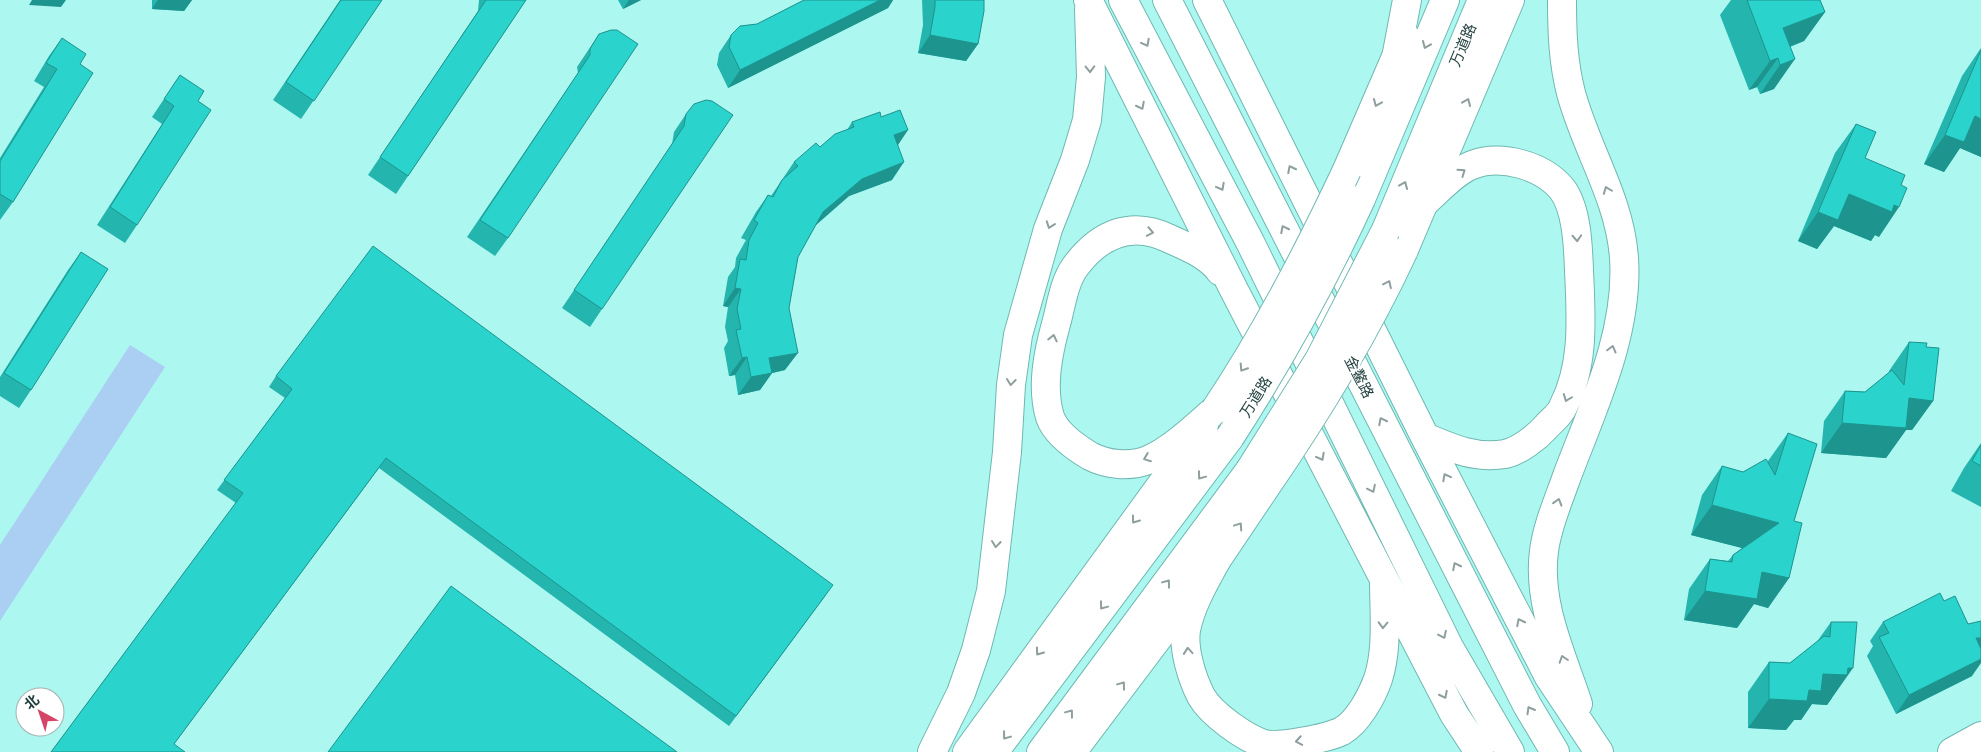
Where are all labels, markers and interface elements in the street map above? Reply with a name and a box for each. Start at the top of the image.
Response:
street label: 万道路 [1446,21,1480,69]
one-way arrow [1140,38,1150,47]
one-way arrow [1421,40,1432,49]
one-way arrow [1085,66,1095,73]
one-way arrow [1373,98,1383,107]
one-way arrow [1461,98,1472,107]
one-way arrow [1135,101,1145,110]
one-way arrow [1287,165,1297,174]
one-way arrow [1456,169,1465,178]
one-way arrow [1398,181,1409,190]
one-way arrow [1215,182,1225,191]
one-way arrow [1603,186,1613,195]
one-way arrow [1046,220,1056,229]
one-way arrow [1145,226,1154,236]
one-way arrow [1280,226,1290,235]
one-way arrow [1572,234,1583,242]
one-way arrow [1382,280,1392,289]
one-way arrow [1047,333,1058,342]
one-way arrow [1606,344,1617,353]
street label: 金鳌路 [1341,353,1377,401]
one-way arrow [1240,362,1249,372]
street label: 万道路 [1236,373,1276,421]
one-way arrow [1006,379,1017,387]
one-way arrow [1563,393,1573,402]
one-way arrow [1378,417,1388,426]
one-way arrow [1315,452,1325,461]
one-way arrow [1144,453,1152,463]
one-way arrow [1198,470,1207,480]
one-way arrow [1442,474,1452,483]
one-way arrow [1366,484,1376,493]
one-way arrow [1552,498,1562,507]
one-way arrow [1132,514,1140,523]
one-way arrow [1233,522,1243,531]
one-way arrow [991,540,1002,548]
one-way arrow [1452,562,1462,571]
one-way arrow [1161,579,1170,589]
one-way arrow [1101,600,1109,609]
one-way arrow [1516,618,1526,627]
one-way arrow [1378,621,1389,629]
one-way arrow [1437,630,1448,639]
one-way arrow [1036,646,1045,656]
one-way arrow [1182,647,1193,655]
one-way arrow [1559,656,1569,664]
one-way arrow [1116,681,1125,691]
north arrow [15,687,65,737]
one-way arrow [1438,689,1448,698]
text: 北 [21,691,42,713]
one-way arrow [1527,706,1537,715]
one-way arrow [1064,709,1073,719]
one-way arrow [1003,730,1012,740]
one-way arrow [1294,736,1303,746]

